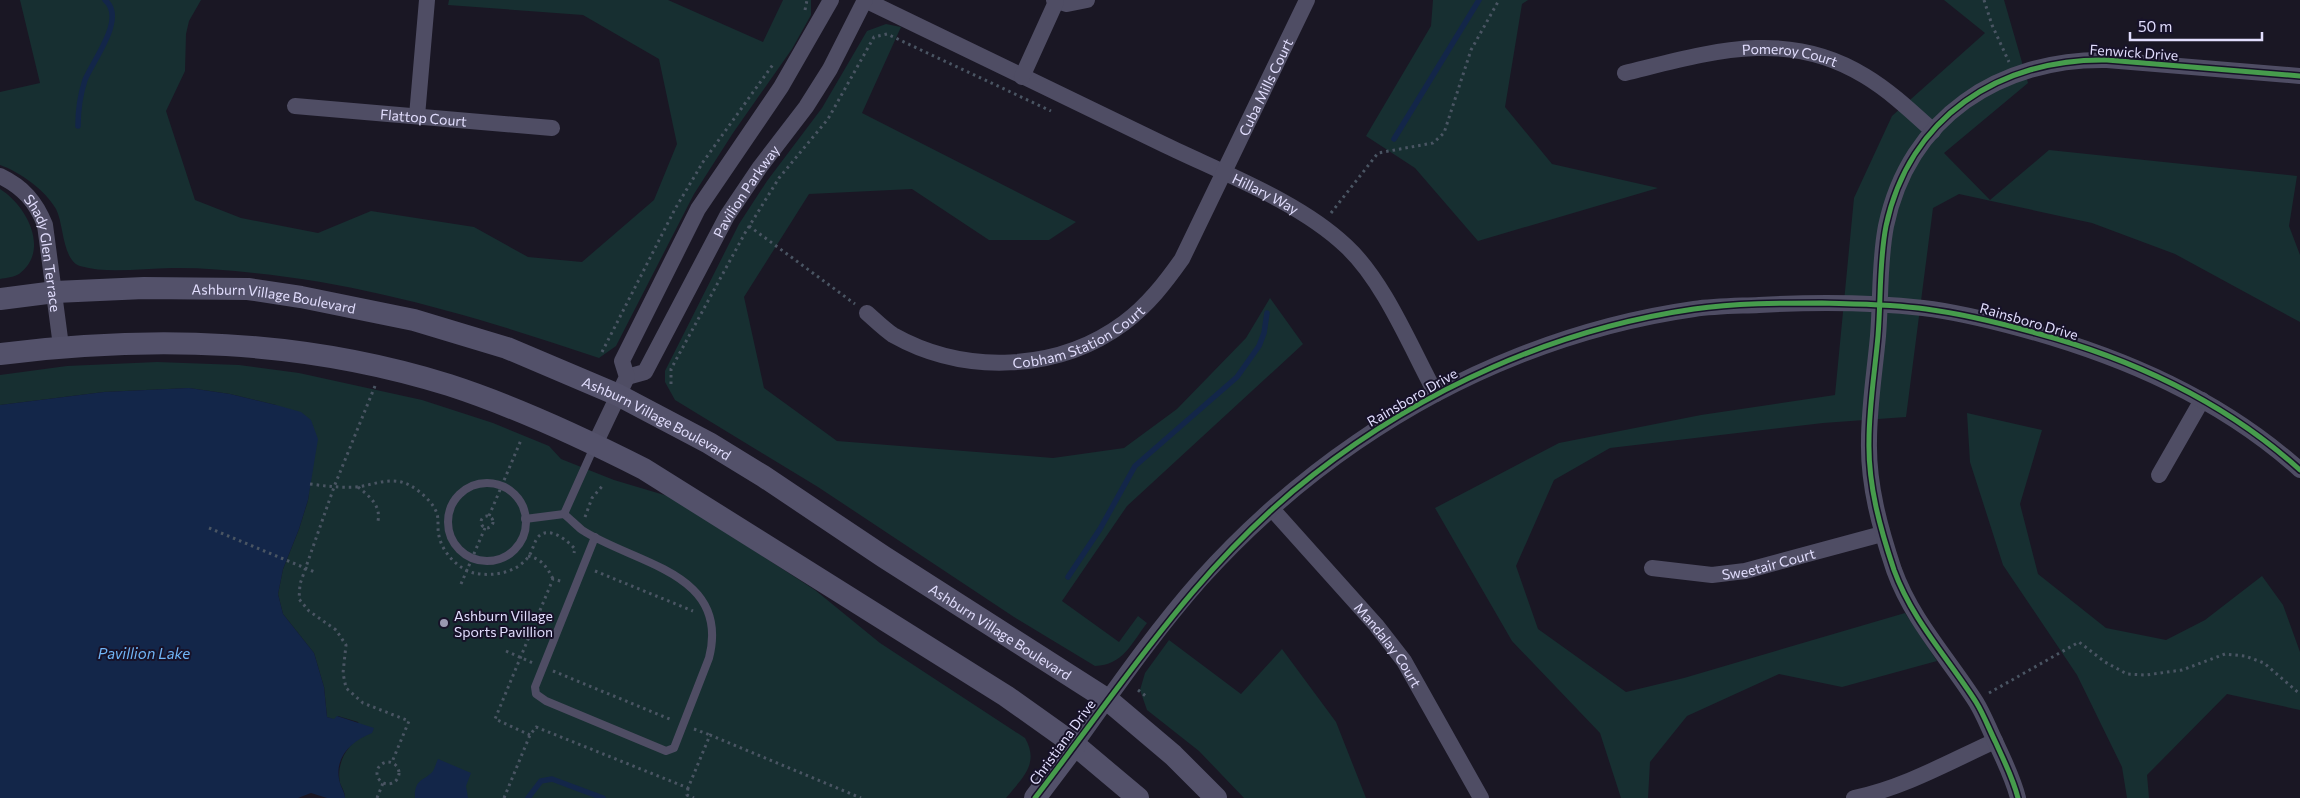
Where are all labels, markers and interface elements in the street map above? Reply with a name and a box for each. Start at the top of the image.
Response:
scale bar [2130,10,2262,42]
text: 50 m [2138,17,2172,35]
street label: Cuba Mills Court [1234,35,1296,138]
street label: Pomeroy Court [1741,39,1841,70]
street label: Fenwick Drive [2089,40,2179,64]
street label: Flattop Court [380,105,468,129]
street label: Pavilion Parkway [709,141,783,240]
street label: Hillary Way [1230,169,1302,217]
street label: Shady Glen Terrace [21,190,65,313]
street label: Ashburn Village Boulevard [192,280,357,316]
street label: Rainsboro Drive [1978,299,2080,343]
street label: Cobham Station Court [1012,301,1148,371]
street label: Rainsboro Drive [1364,364,1460,430]
street label: Ashburn Village Boulevard [580,372,735,463]
street label: Sweetair Court [1721,544,1817,582]
street label: Ashburn Village Boulevard [926,580,1075,683]
street label: Mandalay Court [1351,599,1426,690]
place label: Ashburn Village Sports Pavillion [454,607,553,640]
marker: Ashburn Village Sports Pavillion [438,617,450,629]
water label: Pavillion Lake [98,644,190,662]
street label: Christiana Drive [1025,696,1099,788]

